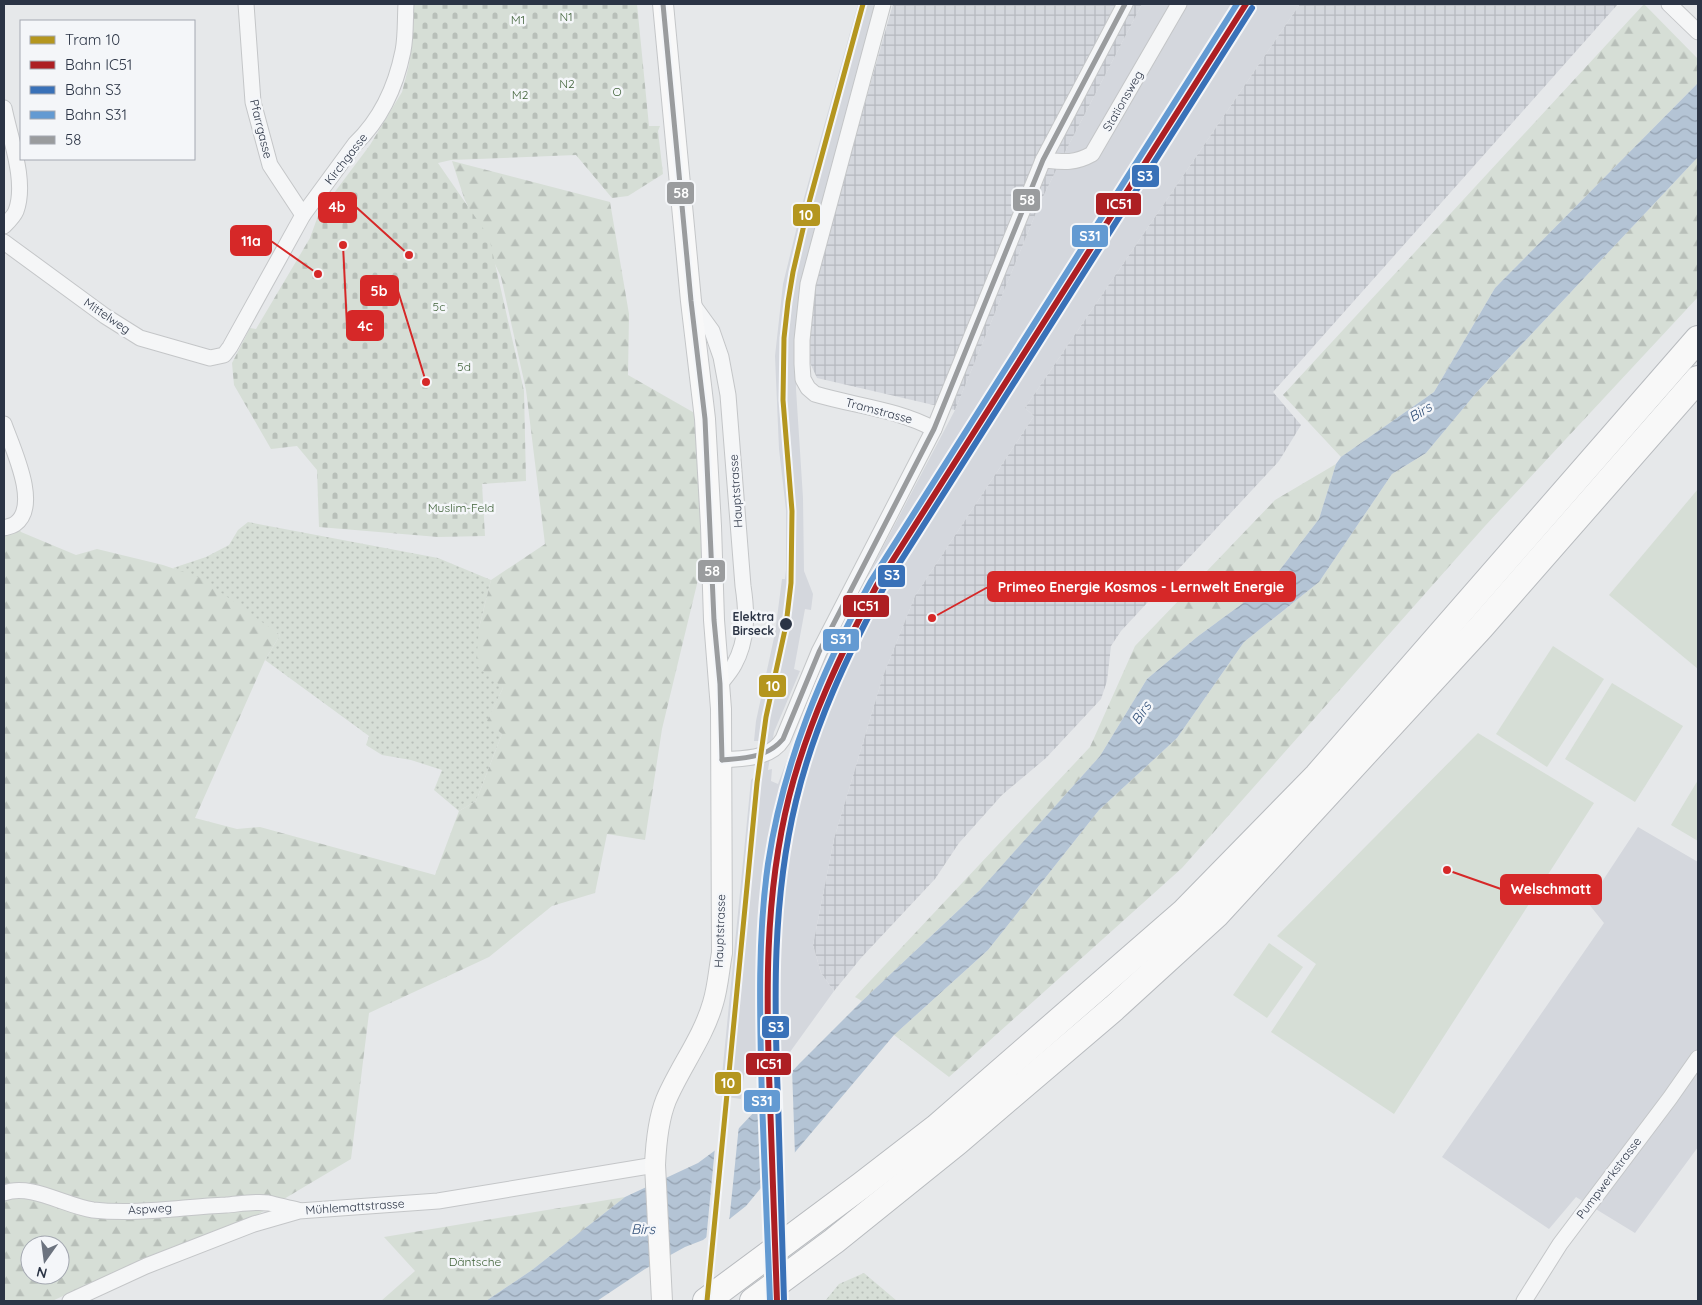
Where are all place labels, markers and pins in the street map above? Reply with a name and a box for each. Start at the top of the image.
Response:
callout: 4b [319,193,356,222]
callout: 11a [231,226,271,255]
callout: 5b [361,276,398,305]
callout: 4c [347,311,383,340]
callout: Primeo Energie Kosmos - Lernwelt Energie [988,572,1295,601]
place label: Elektra Birseck [732,609,774,638]
marker: Elektra Birseck [778,616,794,632]
callout: Welschmatt [1501,875,1601,904]

